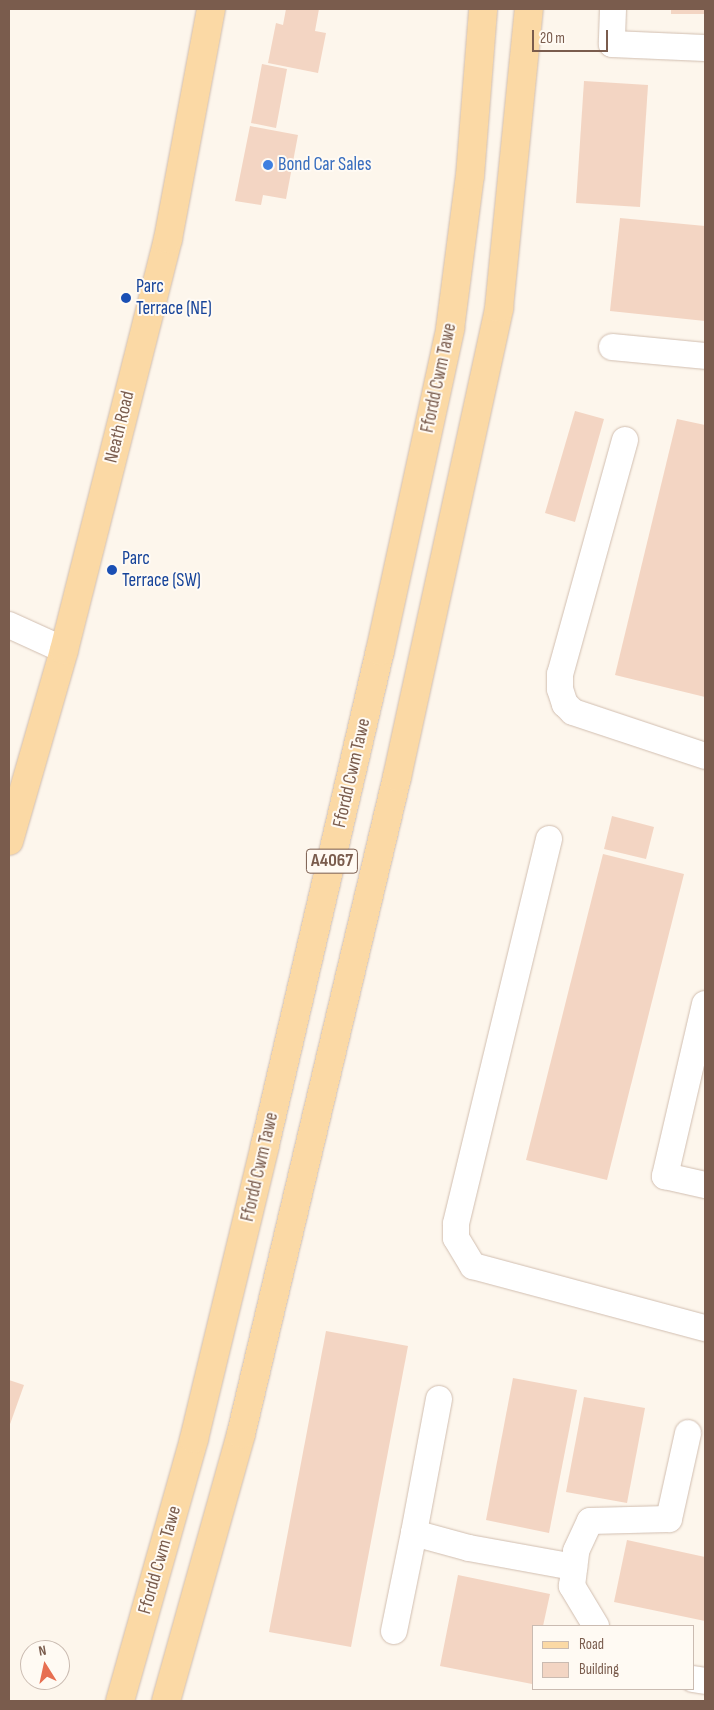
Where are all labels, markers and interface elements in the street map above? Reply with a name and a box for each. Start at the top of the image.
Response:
scale bar [534,20,610,52]
text: 20 m [540,29,565,48]
place label: Bond Car Sales [278,154,372,176]
marker: Bond Car Sales [262,159,274,171]
place label: Parc Terrace (NE) [136,276,212,320]
marker: Parc Terrace (NE) [120,292,132,304]
street label: Ffordd Cwm Tawe [416,321,462,435]
street label: Neath Road [100,389,140,465]
place label: Parc Terrace (SW) [122,548,201,592]
marker: Parc Terrace (SW) [106,564,118,576]
street label: Ffordd Cwm Tawe [328,716,376,830]
road number: A4067 [306,846,358,876]
street label: Ffordd Cwm Tawe [236,1110,284,1224]
street label: Ffordd Cwm Tawe [134,1503,186,1617]
legend [532,1625,694,1690]
text: Road [579,1635,604,1654]
north arrow [20,1640,70,1690]
text: N [37,1642,48,1660]
text: Building [579,1660,619,1679]

